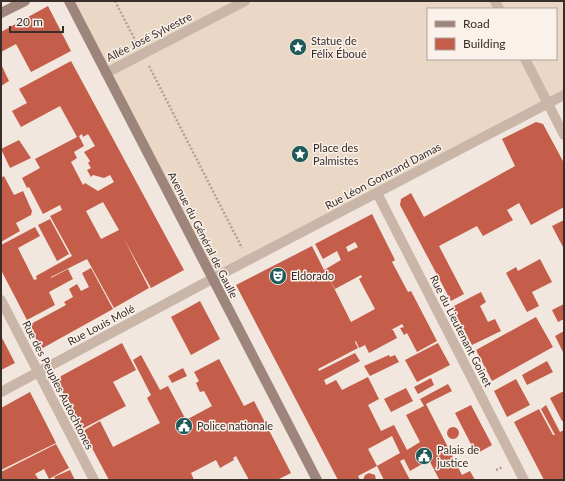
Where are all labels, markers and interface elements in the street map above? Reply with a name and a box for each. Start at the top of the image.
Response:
scale bar [10,8,63,34]
legend [427,8,557,60]
street label: Allée José Sylvestre [104,9,194,64]
text: 20 m [16,14,43,29]
text: Road [463,16,490,31]
place label: Statue de Félix Éboué [311,34,367,60]
text: Building [463,36,506,51]
place icon: Statue de Félix Éboué [288,37,308,57]
street label: Rue Léon Gontrand Damas [323,139,443,212]
place label: Place des Palmistes [313,141,359,167]
place icon: Place des Palmistes [290,144,310,164]
street label: Avenue du Général de Gaulle [166,169,241,300]
theatre icon: Eldorado [268,266,288,286]
place label: Eldorado [291,269,334,282]
street label: Rue du Lieutenant Goinet [428,273,495,389]
street label: Rue Louis Molé [65,301,137,348]
street label: Rue des Peuples Autochtones [20,318,97,452]
public building icon: Police nationale [174,416,194,436]
place label: Police nationale [197,419,273,432]
place label: Palais de justice [436,443,479,469]
public building icon: Palais de justice [414,446,434,466]

